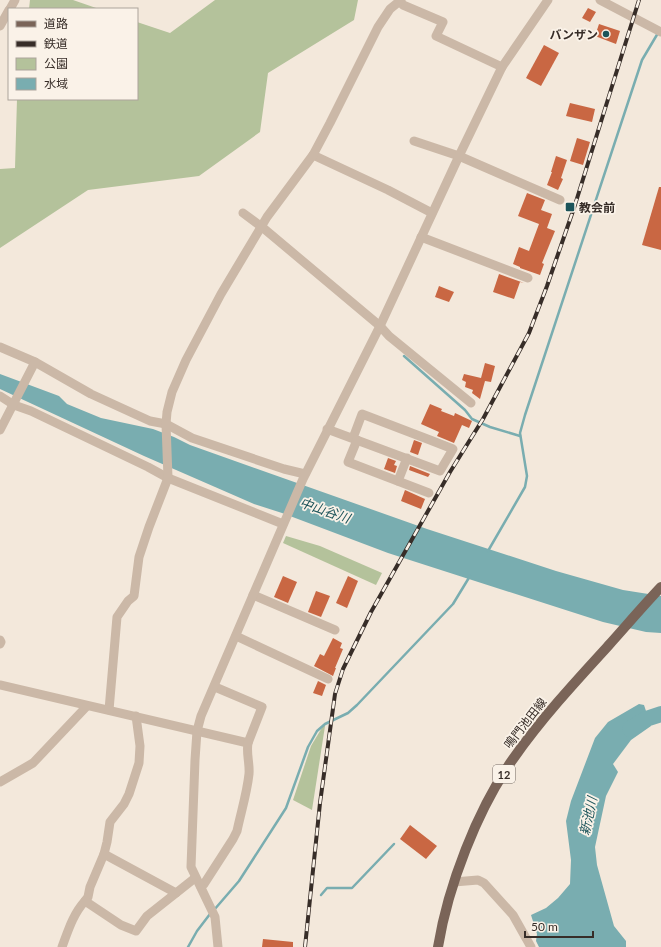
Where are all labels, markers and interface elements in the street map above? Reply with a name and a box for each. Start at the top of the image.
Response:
legend [8,8,138,100]
text: 道路 [44,16,68,31]
place label: バンザン [549,27,598,42]
marker: バンザン [601,29,611,39]
text: 鉄道 [44,36,68,51]
text: 公園 [44,56,68,71]
text: 水域 [44,76,68,91]
place label: 教会前 [579,200,615,215]
marker: 教会前 [564,201,576,213]
water label: 中山谷川 [298,494,354,527]
street label: 鳴門池田線 [501,695,549,751]
road number: 12 [493,765,515,783]
water label: 新池川 [576,793,600,837]
scale bar [525,913,593,939]
text: 50 m [531,919,558,934]

